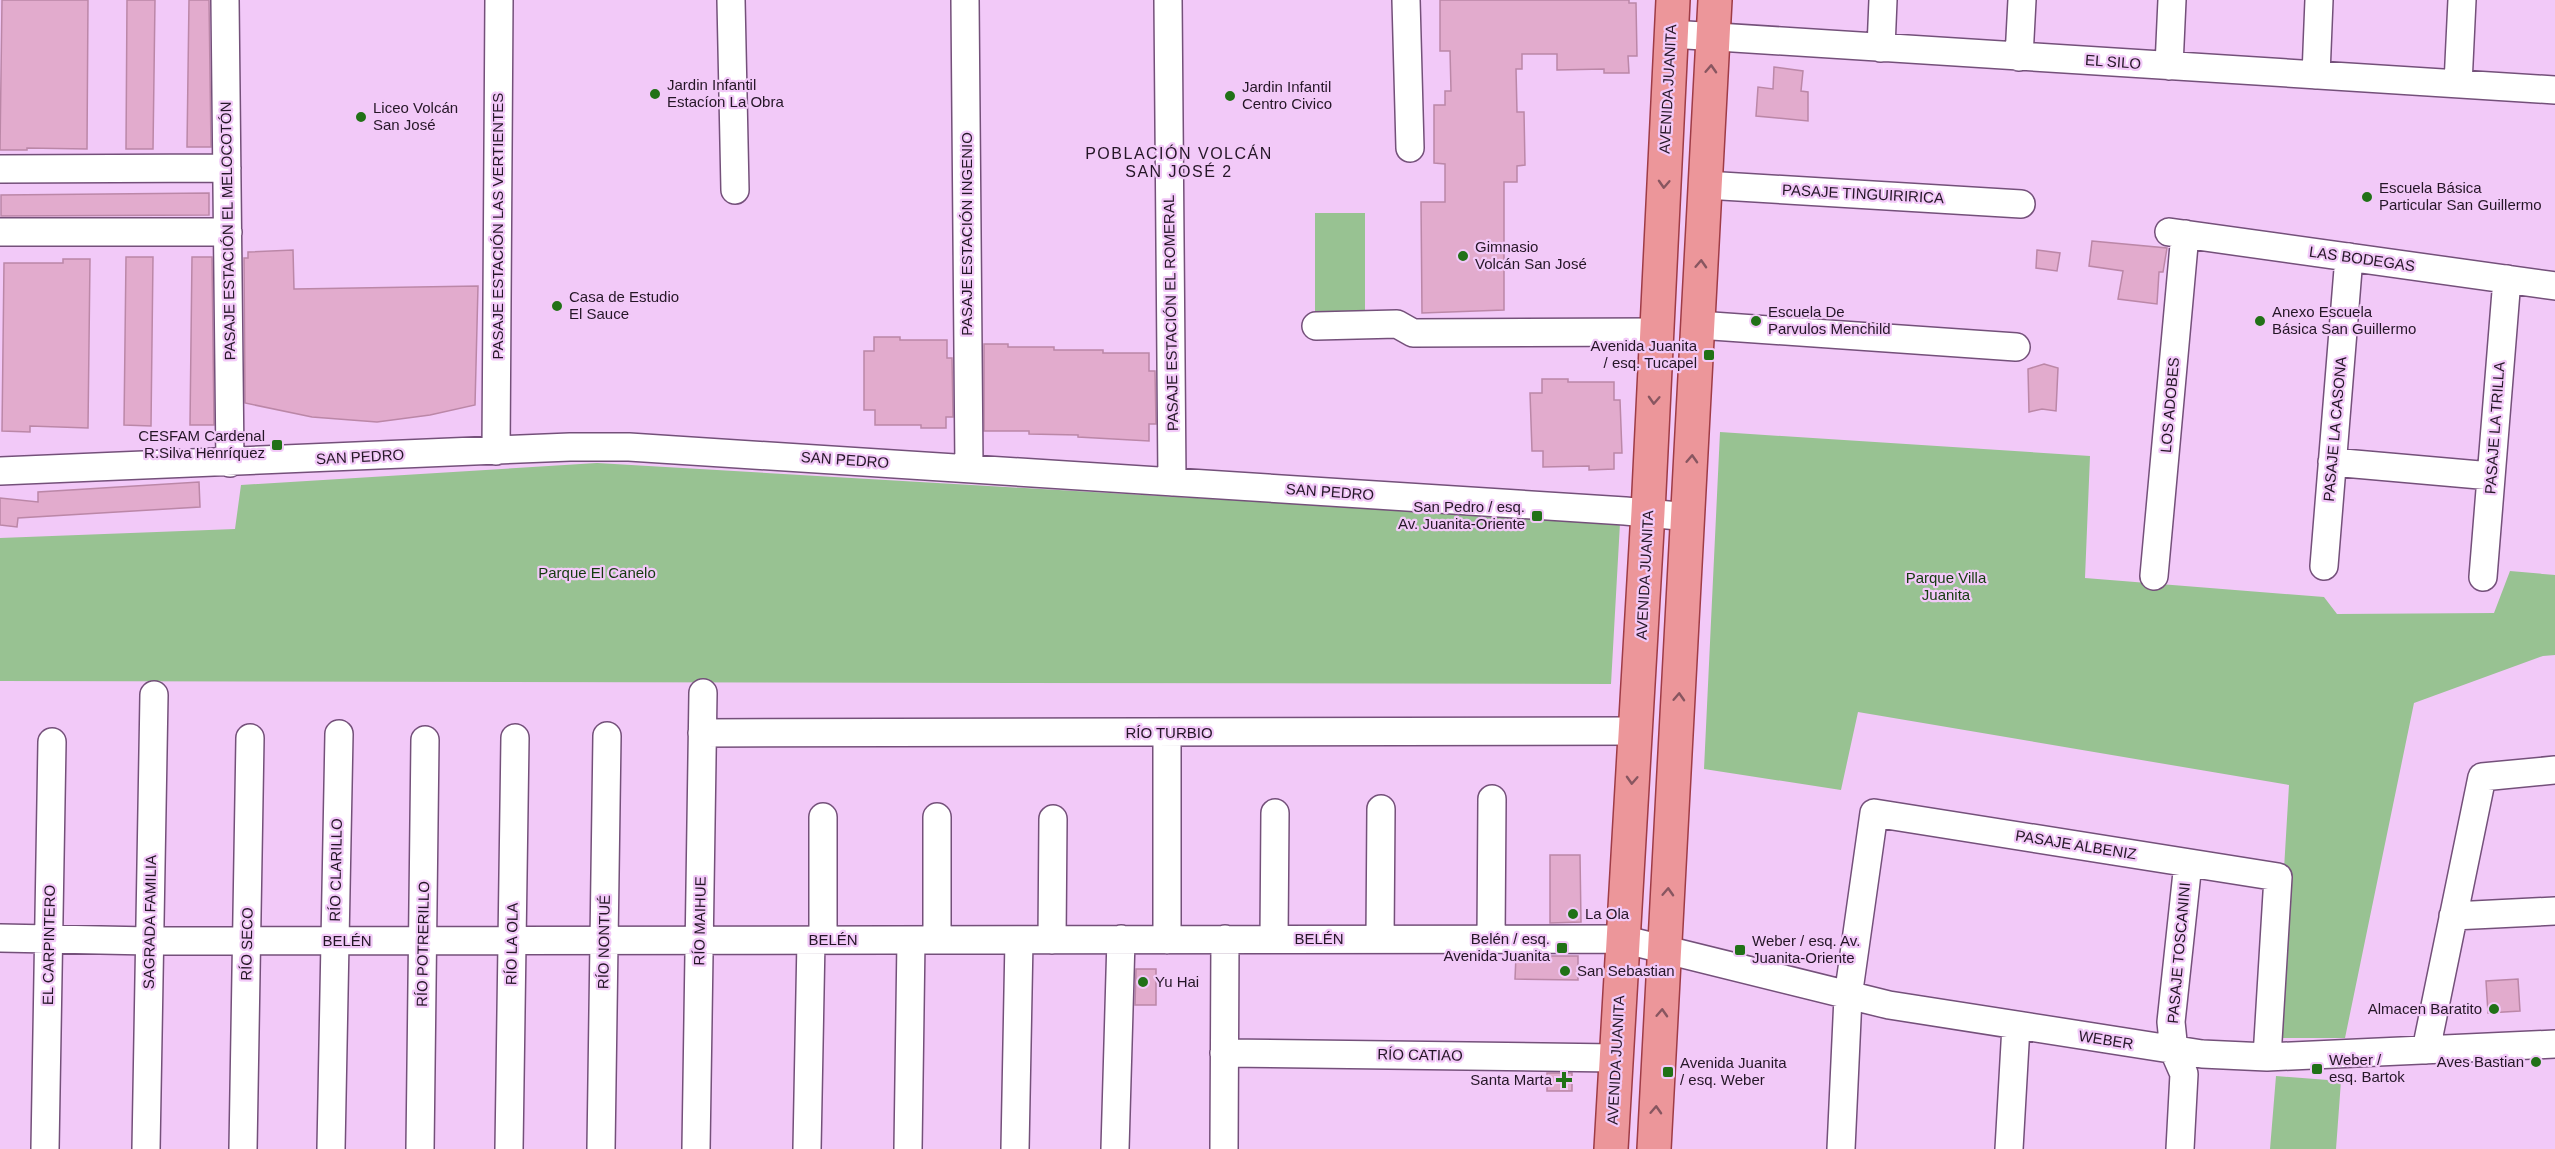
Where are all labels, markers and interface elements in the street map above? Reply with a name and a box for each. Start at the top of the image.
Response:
street label: AVENIDA JUANITA [1656,24,1679,154]
street label: EL SILO [2084,51,2142,72]
one-way arrow [1705,65,1718,74]
place label: Jardin Infantil Estacíon La Obra [667,76,784,110]
place label: Jardin Infantil Centro Civico [1242,78,1332,112]
marker: Jardin Infantil Estacíon La Obra [648,87,662,101]
marker: Jardin Infantil Centro Civico [1223,89,1237,103]
street label: PASAJE ESTACIÓN LAS VERTIENTES [489,93,506,359]
place label: Liceo Volcán San José [373,99,458,133]
street label: PASAJE ESTACIÓN EL MELOCOTÓN [217,101,238,361]
marker: Liceo Volcán San José [354,110,368,124]
street label: PASAJE ESTACIÓN INGENIO [958,132,975,336]
district label: POBLACIÓN VOLCÁN SAN JOSÉ 2 [1085,144,1273,180]
place label: Escuela Básica Particular San Guillermo [2379,179,2542,213]
one-way arrow [1657,180,1670,189]
street label: PASAJE TINGUIRIRICA [1782,181,1944,206]
marker: Escuela Básica Particular San Guillermo [2360,190,2374,204]
street label: PASAJE ESTACIÓN EL ROMERAL [1160,195,1181,431]
place label: Gimnasio Volcán San José [1475,238,1587,272]
street label: LAS BODEGAS [2308,243,2416,274]
marker: Gimnasio Volcán San José [1456,249,1470,263]
one-way arrow [1695,259,1708,268]
place label: Casa de Estudio El Sauce [569,288,679,322]
marker: Casa de Estudio El Sauce [550,299,564,313]
place label: Escuela De Parvulos Menchild [1768,303,1891,337]
place label: Anexo Escuela Básica San Guillermo [2272,303,2416,337]
marker: Escuela De Parvulos Menchild [1749,314,1763,328]
marker: Anexo Escuela Básica San Guillermo [2253,314,2267,328]
place label: Avenida Juanita / esq. Tucapel [1591,337,1698,371]
marker: Avenida Juanita / esq. Tucapel [1702,348,1716,362]
street label: LOS ADOBES [2157,356,2182,453]
street label: PASAJE LA CASONA [2320,356,2349,502]
street label: PASAJE LA TRILLA [2481,361,2508,495]
one-way arrow [1647,396,1660,405]
place label: CESFAM Cardenal R.Silva Henríquez [138,427,265,461]
marker: CESFAM Cardenal R.Silva Henríquez [270,438,284,452]
street label: SAN PEDRO [315,446,405,467]
street label: SAN PEDRO [800,448,890,471]
one-way arrow [1685,454,1698,463]
street label: SAN PEDRO [1285,480,1375,503]
place label: San Pedro / esq. Av. Juanita-Oriente [1398,498,1525,532]
marker: San Pedro / esq. Av. Juanita-Oriente [1530,509,1544,523]
street label: AVENIDA JUANITA [1633,510,1656,640]
park label: Parque El Canelo [538,564,656,581]
park label: Parque Villa Juanita [1906,569,1987,603]
one-way arrow [1672,693,1685,702]
street label: RÍO TURBIO [1125,724,1213,741]
one-way arrow [1626,776,1639,785]
street label: RÍO CLARILLO [326,818,345,922]
street label: PASAJE ALBENIZ [2014,827,2138,862]
street label: SAGRADA FAMILIA [140,855,159,989]
street label: RÍO MAIHUE [690,876,709,966]
street label: RÍO POTRERILLO [413,881,432,1007]
street label: PASAJE TOSCANINI [2164,882,2193,1024]
street label: EL CARPINTERO [39,885,58,1005]
one-way arrow [1662,887,1675,896]
street label: RÍO NONTUÉ [594,895,613,989]
street label: RÍO LA OLA [502,903,521,985]
place label: La Ola [1585,905,1630,922]
street label: RÍO SECO [237,907,256,981]
marker: La Ola [1566,907,1580,921]
street label: BELÉN [1294,930,1344,947]
place label: Belén / esq. Avenida Juanita [1444,930,1551,964]
street label: BELÉN [808,931,858,948]
street label: BELÉN [322,932,372,949]
place label: Weber / esq. Av. Juanita-Oriente [1752,932,1860,966]
marker: Belén / esq. Avenida Juanita [1555,941,1569,955]
marker: Weber / esq. Av. Juanita-Oriente [1733,943,1747,957]
place label: San Sebastian [1577,962,1675,979]
marker: San Sebastian [1558,964,1572,978]
place label: Yu Hai [1155,973,1199,990]
marker: Yu Hai [1136,975,1150,989]
street label: AVENIDA JUANITA [1604,995,1627,1125]
place label: Almacen Baratito [2368,1000,2482,1017]
marker: Almacen Baratito [2487,1002,2501,1016]
one-way arrow [1655,1008,1668,1017]
street label: WEBER [2078,1027,2135,1052]
street label: RÍO CATIAO [1377,1045,1463,1064]
place label: Weber / esq. Bartok [2329,1051,2405,1085]
place label: Aves Bastian [2437,1053,2524,1070]
place label: Avenida Juanita / esq. Weber [1680,1054,1787,1088]
marker: Aves Bastian [2529,1055,2543,1069]
marker: Weber / esq. Bartok [2310,1062,2324,1076]
marker: Avenida Juanita / esq. Weber [1661,1065,1675,1079]
place label: Santa Marta [1470,1071,1553,1088]
marker: Santa Marta [1557,1073,1571,1087]
one-way arrow [1650,1105,1663,1114]

